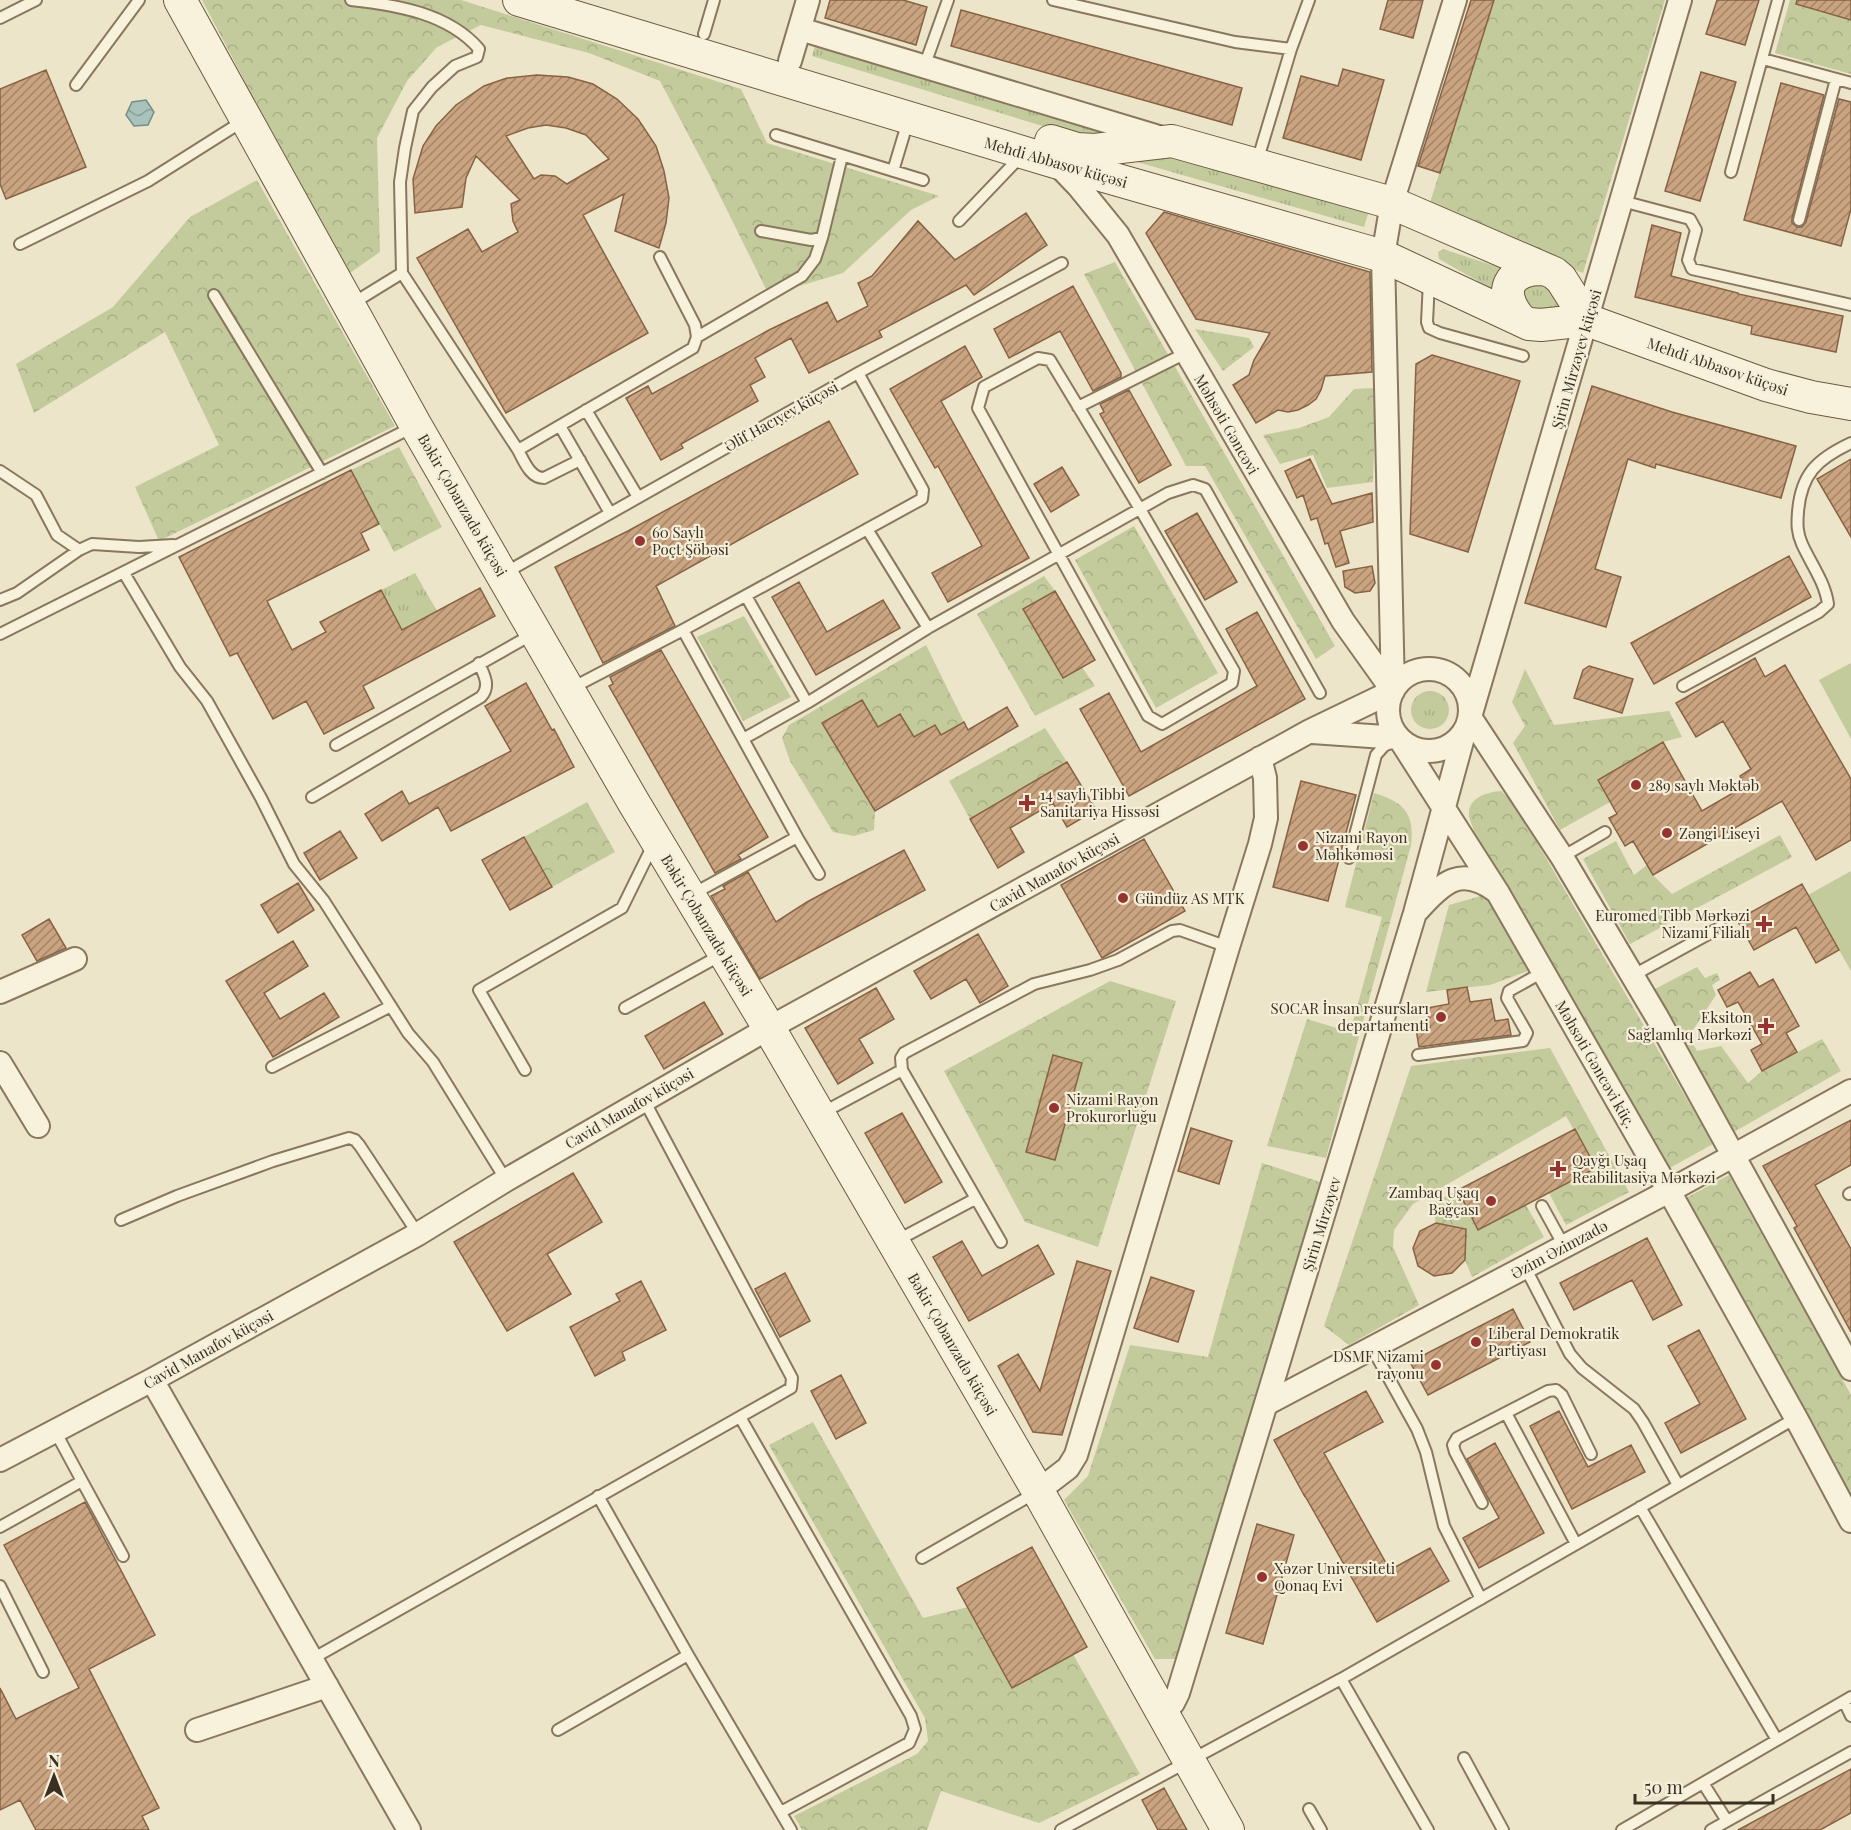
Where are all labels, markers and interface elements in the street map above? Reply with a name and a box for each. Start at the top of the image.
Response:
street label: Mehdi Abbasov küçəsi [982,132,1130,192]
street label: Şirin Mirzəyev küçəsi [1546,286,1606,431]
street label: Mehdi Abbasov küçəsi [1645,332,1792,400]
street label: Məhsəti Gəncəvi [1190,370,1264,478]
street label: Əlif Hacıyev küçəsi [720,376,842,456]
street label: Bəkir Çobanzadə küçəsi [414,430,512,581]
place label: 60 Saylı Poçt Şöbəsi [652,522,730,559]
marker: 60 Saylı Poçt Şöbəsi [633,534,647,548]
place label: 289 saylı Məktəb [1648,775,1759,795]
marker: 289 saylı Məktəb [1629,778,1643,792]
place label: 14 saylı Tibbi Sanitariya Hissəsi [1040,784,1160,821]
marker: 14 saylı Tibbi Sanitariya Hissəsi [1018,794,1036,812]
place label: Zəngi Liseyi [1679,823,1761,843]
marker: Zəngi Liseyi [1660,826,1674,840]
place label: Nizami Rayon Məhkəməsi [1315,827,1408,864]
street label: Cavid Manafov küçəsi [986,828,1123,916]
marker: Nizami Rayon Məhkəməsi [1296,839,1310,853]
street label: Bəkir Çobanzadə küçəsi [657,850,758,1000]
place label: Gündüz AS MTK [1135,888,1245,908]
marker: Gündüz AS MTK [1116,891,1130,905]
place label: Euromed Tibb Mərkəzi Nizami Filialı [1595,905,1751,942]
marker: Euromed Tibb Mərkəzi Nizami Filialı [1755,915,1773,933]
street label: Məhsəti Gəncəvi küç. [1551,997,1641,1131]
place label: SOCAR İnsan resursları departamenti [1271,998,1430,1035]
place label: Eksiton Sağlamlıq Mərkəzi [1628,1007,1753,1044]
marker: SOCAR İnsan resursları departamenti [1434,1010,1448,1024]
marker: Eksiton Sağlamlıq Mərkəzi [1757,1017,1775,1035]
street label: Cavid Manafov küçəsi [561,1063,697,1153]
place label: Nizami Rayon Prokurorluğu [1066,1089,1159,1126]
marker: Nizami Rayon Prokurorluğu [1047,1101,1061,1115]
place label: Qayğı Uşaq Reabilitasiya Mərkəzi [1572,1150,1716,1187]
marker: Qayğı Uşaq Reabilitasiya Mərkəzi [1549,1160,1567,1178]
street label: Şirin Mirzəyev [1297,1174,1345,1274]
place label: Zambaq Uşaq Bağçası [1389,1182,1480,1219]
marker: Zambaq Uşaq Bağçası [1484,1194,1498,1208]
street label: Əzim Əzimzadə [1507,1215,1611,1283]
street label: Bəkir Çobanzadə küçəsi [904,1269,1002,1420]
street label: Cavid Manafov küçəsi [140,1305,277,1393]
place label: Liberal Demokratik Partiyası [1488,1323,1620,1360]
marker: Liberal Demokratik Partiyası [1469,1335,1483,1349]
place label: DSMF Nizami rayonu [1333,1346,1425,1383]
marker: DSMF Nizami rayonu [1429,1358,1443,1372]
place label: Xəzər Universiteti Qonaq Evi [1274,1558,1396,1595]
marker: Xəzər Universiteti Qonaq Evi [1255,1570,1269,1584]
north arrow [24,1746,84,1806]
text: N [48,1750,60,1771]
scale bar [1635,1767,1773,1805]
text: 50 m [1644,1775,1683,1799]

